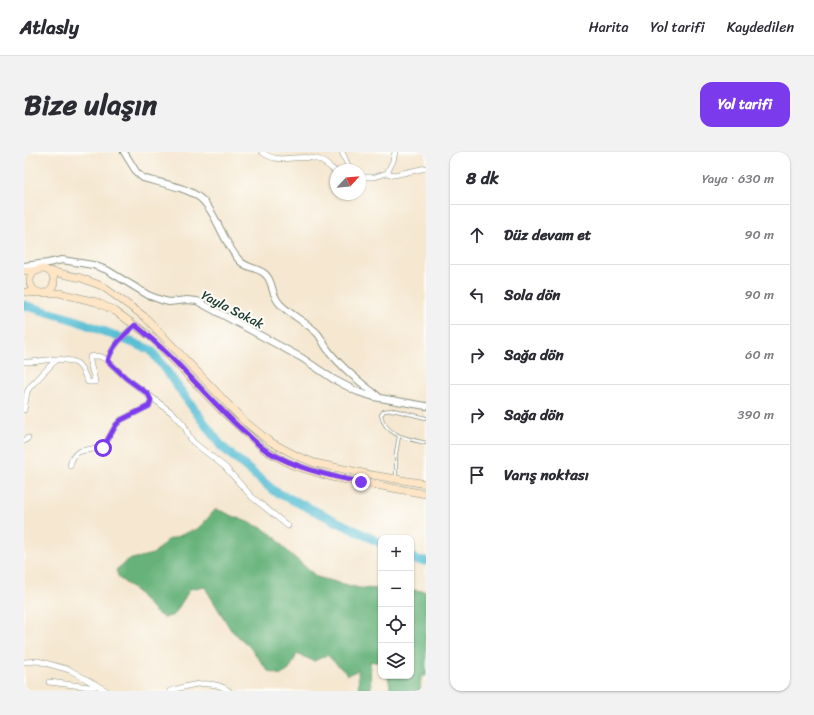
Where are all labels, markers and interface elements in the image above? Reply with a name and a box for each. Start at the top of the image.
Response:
text: Atlasly [20,11,79,44]
text: Harita [589,15,629,40]
text: Yol tarifi [651,15,705,40]
text: Kaydedilen [727,15,794,40]
text: Bize ulaşın [24,80,157,129]
button: Yol tarifi [700,82,790,127]
text: 8 dk [466,163,499,193]
north arrow [330,164,366,200]
text: Yaya · 630 m [702,167,774,190]
text: Düz devam et [504,222,591,248]
text: 90 m [744,223,774,246]
icon: ahead [466,224,488,246]
text: Sola dön [504,282,560,308]
text: 90 m [744,283,774,306]
street label: Yayla Sokak [197,284,268,335]
icon: left [466,284,488,306]
text: Sağa dön [504,342,564,368]
text: 60 m [745,343,774,366]
icon: right [466,344,488,366]
text: Sağa dön [504,402,564,428]
text: 390 m [737,403,774,426]
icon: right [466,404,488,426]
route start [94,439,112,457]
text: Varış noktası [504,462,589,488]
icon: arrive [466,464,488,486]
route end [352,473,370,491]
map controls [378,535,414,679]
button: + [378,535,414,571]
button: − [378,571,414,607]
button: locate [378,607,414,643]
button: layers [378,643,414,679]

